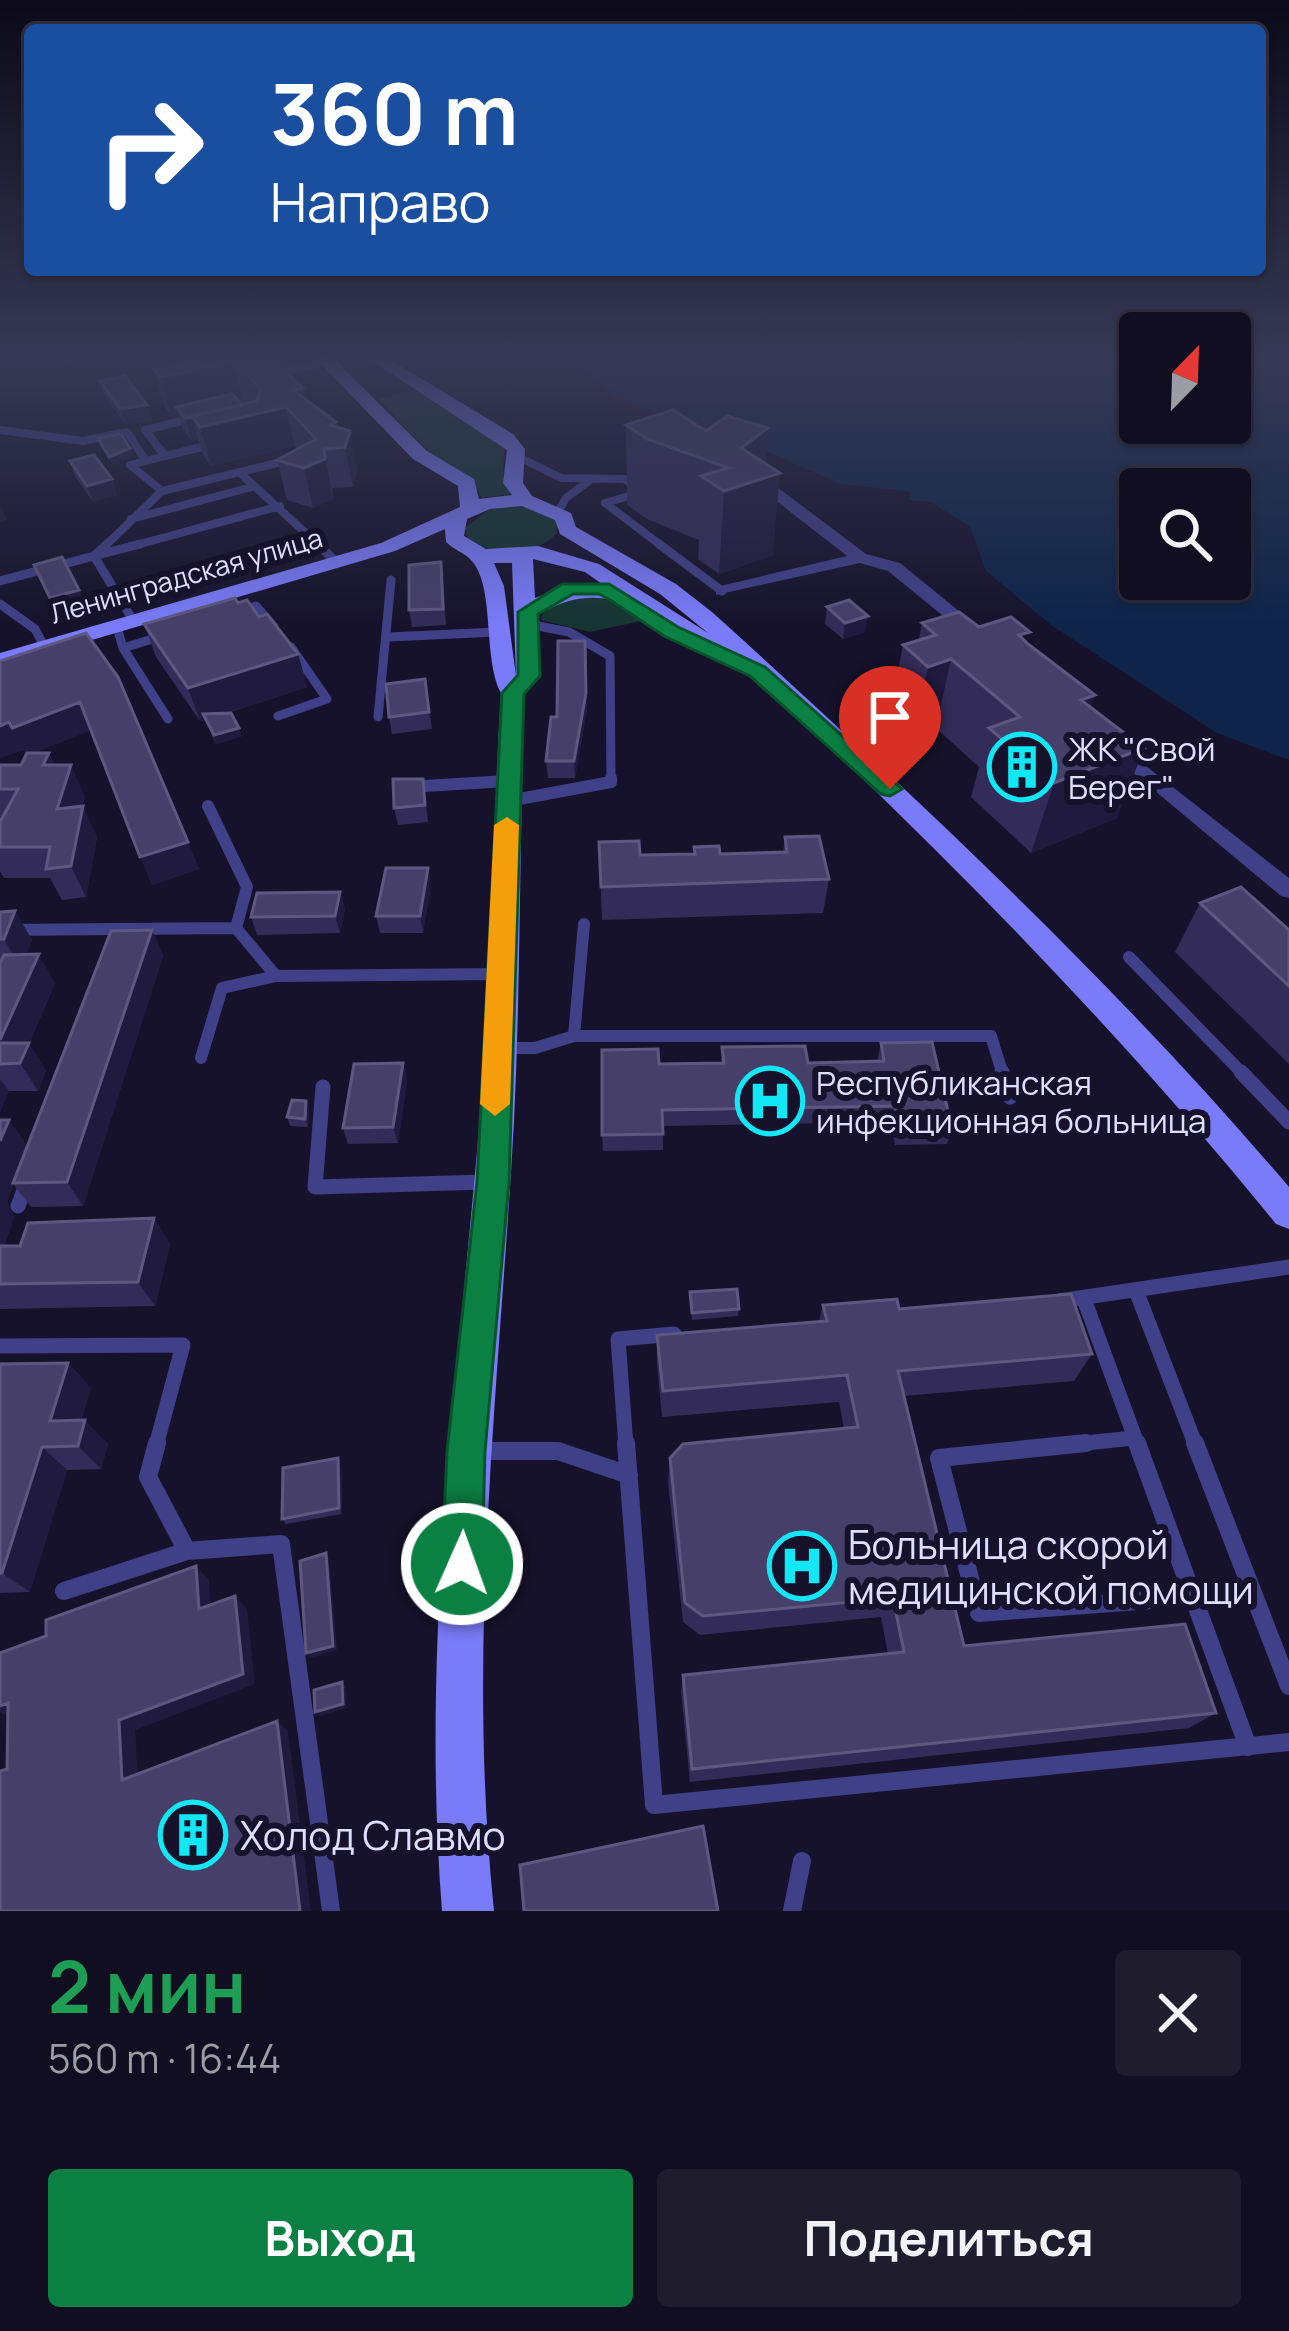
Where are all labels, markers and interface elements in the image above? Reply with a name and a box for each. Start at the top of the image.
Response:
text: 360 m [270,55,519,170]
icon: right [72,72,228,228]
text: Направо [270,164,491,238]
north arrow [1119,312,1251,444]
map controls [1119,312,1251,600]
button: search [1119,468,1251,600]
street label: Ленинградская улица [46,518,326,632]
pin [839,666,941,789]
icon: arrive [857,684,923,750]
place label: ЖК "Свой Берег" [1068,726,1215,809]
building icon: ЖК "Свой Берег" [987,732,1057,802]
place label: Республиканская инфекционная больница [816,1060,1206,1143]
hospital icon: Республиканская инфекционная больница [735,1066,805,1136]
position arrow [399,1501,525,1627]
place label: Больница скорой медицинской помощи [848,1517,1254,1616]
hospital icon: Больница скорой медицинской помощи [767,1531,837,1601]
building icon: Холод Славмо [158,1800,228,1870]
place label: Холод Славмо [240,1808,506,1862]
text: 2 мин [48,1936,246,2035]
button: close [1115,1950,1241,2076]
text: 560 m · 16:44 [48,2031,281,2085]
button: Выход [48,2169,633,2307]
button: Поделиться [657,2169,1241,2307]

